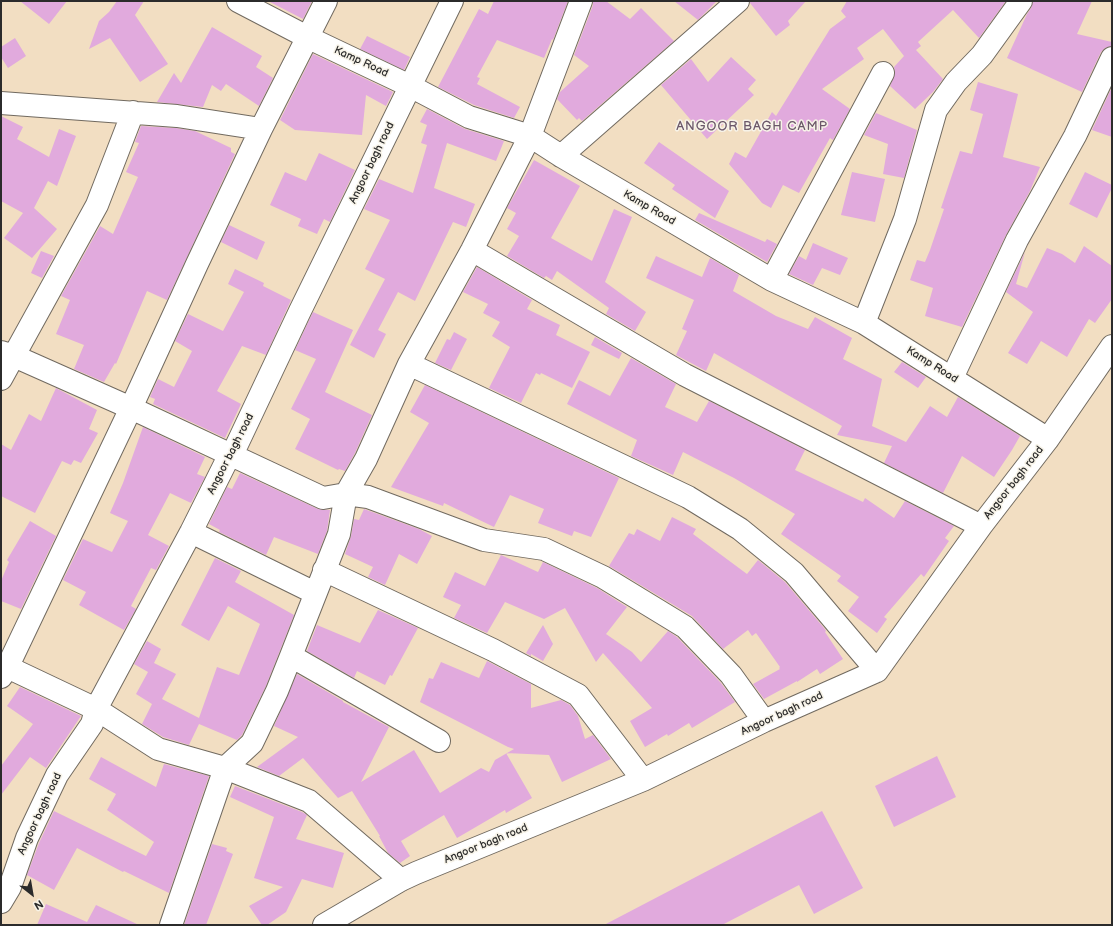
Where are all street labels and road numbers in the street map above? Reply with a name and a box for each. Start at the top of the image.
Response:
street label: Kamp Road [332,44,390,80]
street label: Angoor bagh road [347,120,397,206]
street label: Kamp Road [620,188,678,228]
street label: Kamp Road [904,344,960,386]
street label: Angoor bagh road [205,411,257,497]
street label: Angoor bagh road [981,444,1047,522]
street label: Angoor bagh road [739,689,825,739]
street label: Angoor bagh road [15,771,65,857]
street label: Angoor bagh road [442,821,530,867]

